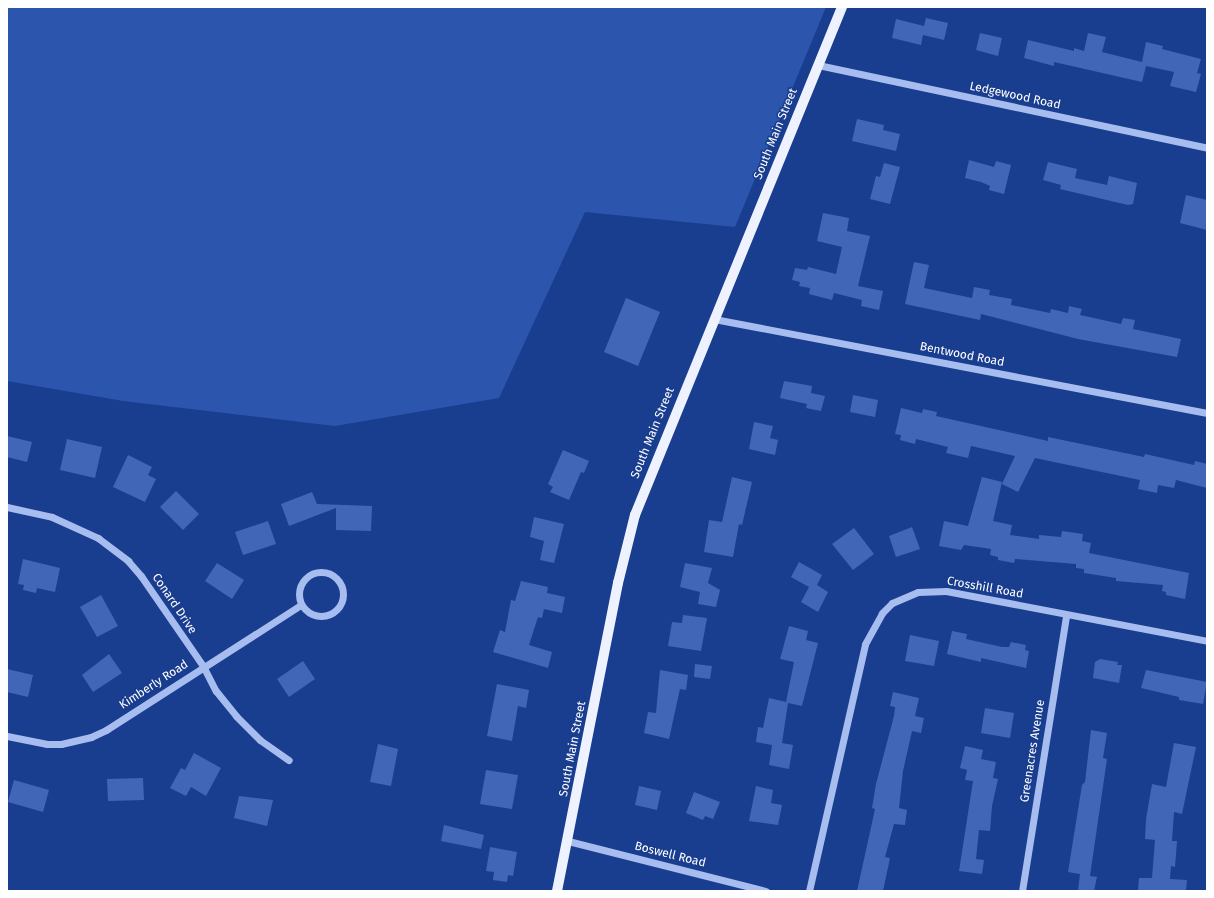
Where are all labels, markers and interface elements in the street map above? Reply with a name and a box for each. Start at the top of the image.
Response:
street label: Ledgewood Road [968,79,1062,113]
street label: South Main Street [751,86,801,182]
street label: Bentwood Road [918,340,1006,370]
street label: South Main Street [628,385,678,481]
street label: Conard Drive [149,571,199,637]
street label: Crosshill Road [946,574,1024,602]
street label: Kimberly Road [117,657,191,713]
street label: Greenacres Avenue [1018,699,1048,803]
street label: South Main Street [557,700,589,798]
street label: Boswell Road [633,839,707,871]

